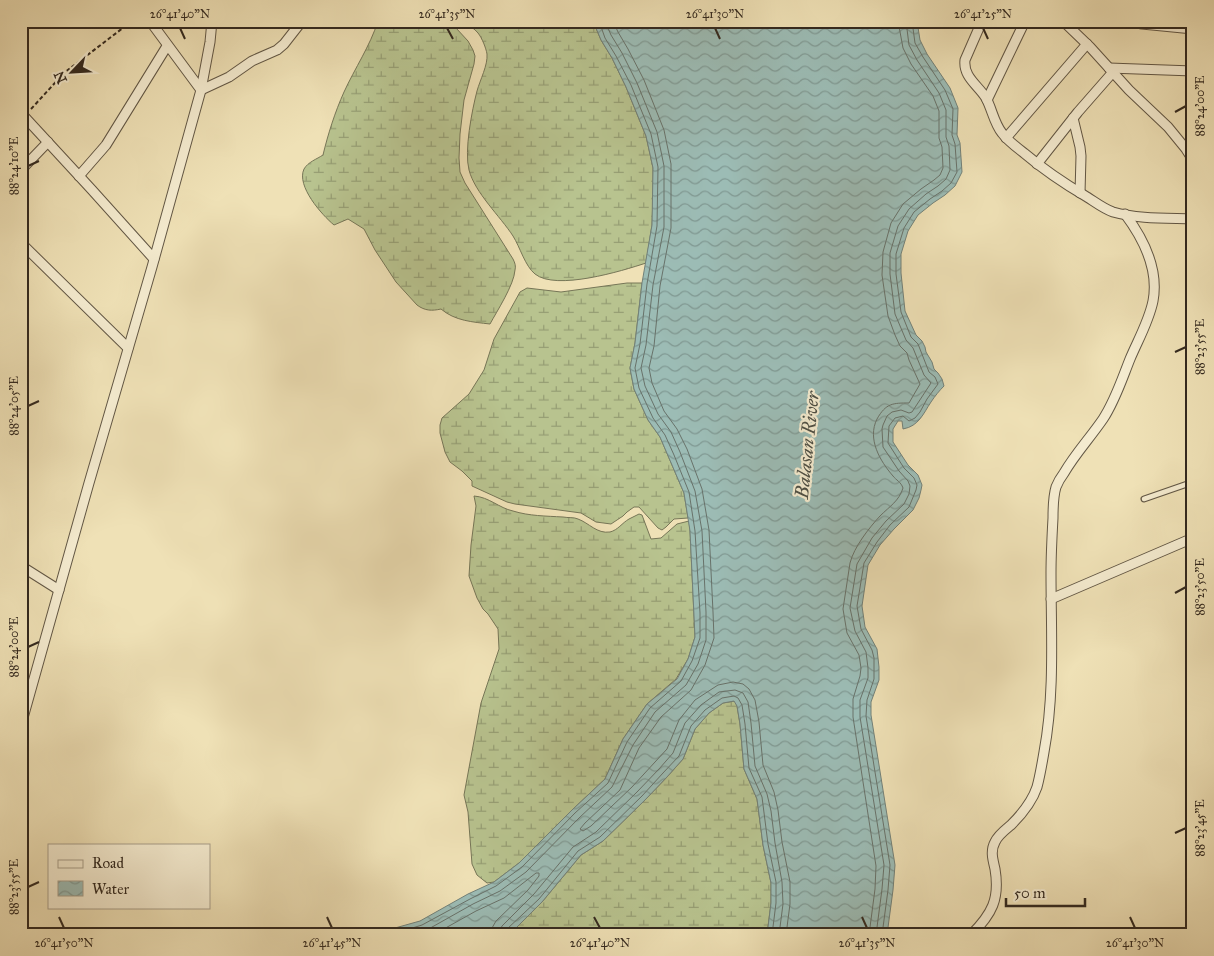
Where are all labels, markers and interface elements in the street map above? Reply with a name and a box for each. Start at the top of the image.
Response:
text: 26°41'40"N [150,7,210,21]
text: 26°41'35"N [419,7,475,21]
text: 26°41'30"N [686,7,744,21]
text: 26°41'25"N [954,7,1012,21]
north arrow [48,48,98,98]
text: N [50,68,71,86]
text: 88°24'00"E [1193,75,1207,136]
text: 88°24'10"E [7,136,21,195]
text: 88°23'55"E [1193,319,1207,375]
text: 88°24'05"E [7,376,21,436]
water label: Balasan River [790,389,824,501]
text: 88°23'50"E [1193,558,1207,616]
text: 88°24'00"E [7,616,21,677]
text: 88°23'45"E [1193,799,1207,857]
legend [48,844,210,908]
text: Road [92,854,124,872]
text: 88°23'55"E [7,859,21,915]
scale bar [1006,876,1085,908]
text: Water [92,880,129,898]
text: 50 m [1014,884,1046,902]
text: 26°41'50"N [34,936,94,950]
text: 26°41'45"N [303,936,361,950]
text: 26°41'40"N [570,936,630,950]
text: 26°41'35"N [839,936,895,950]
text: 26°41'30"N [1106,936,1164,950]

